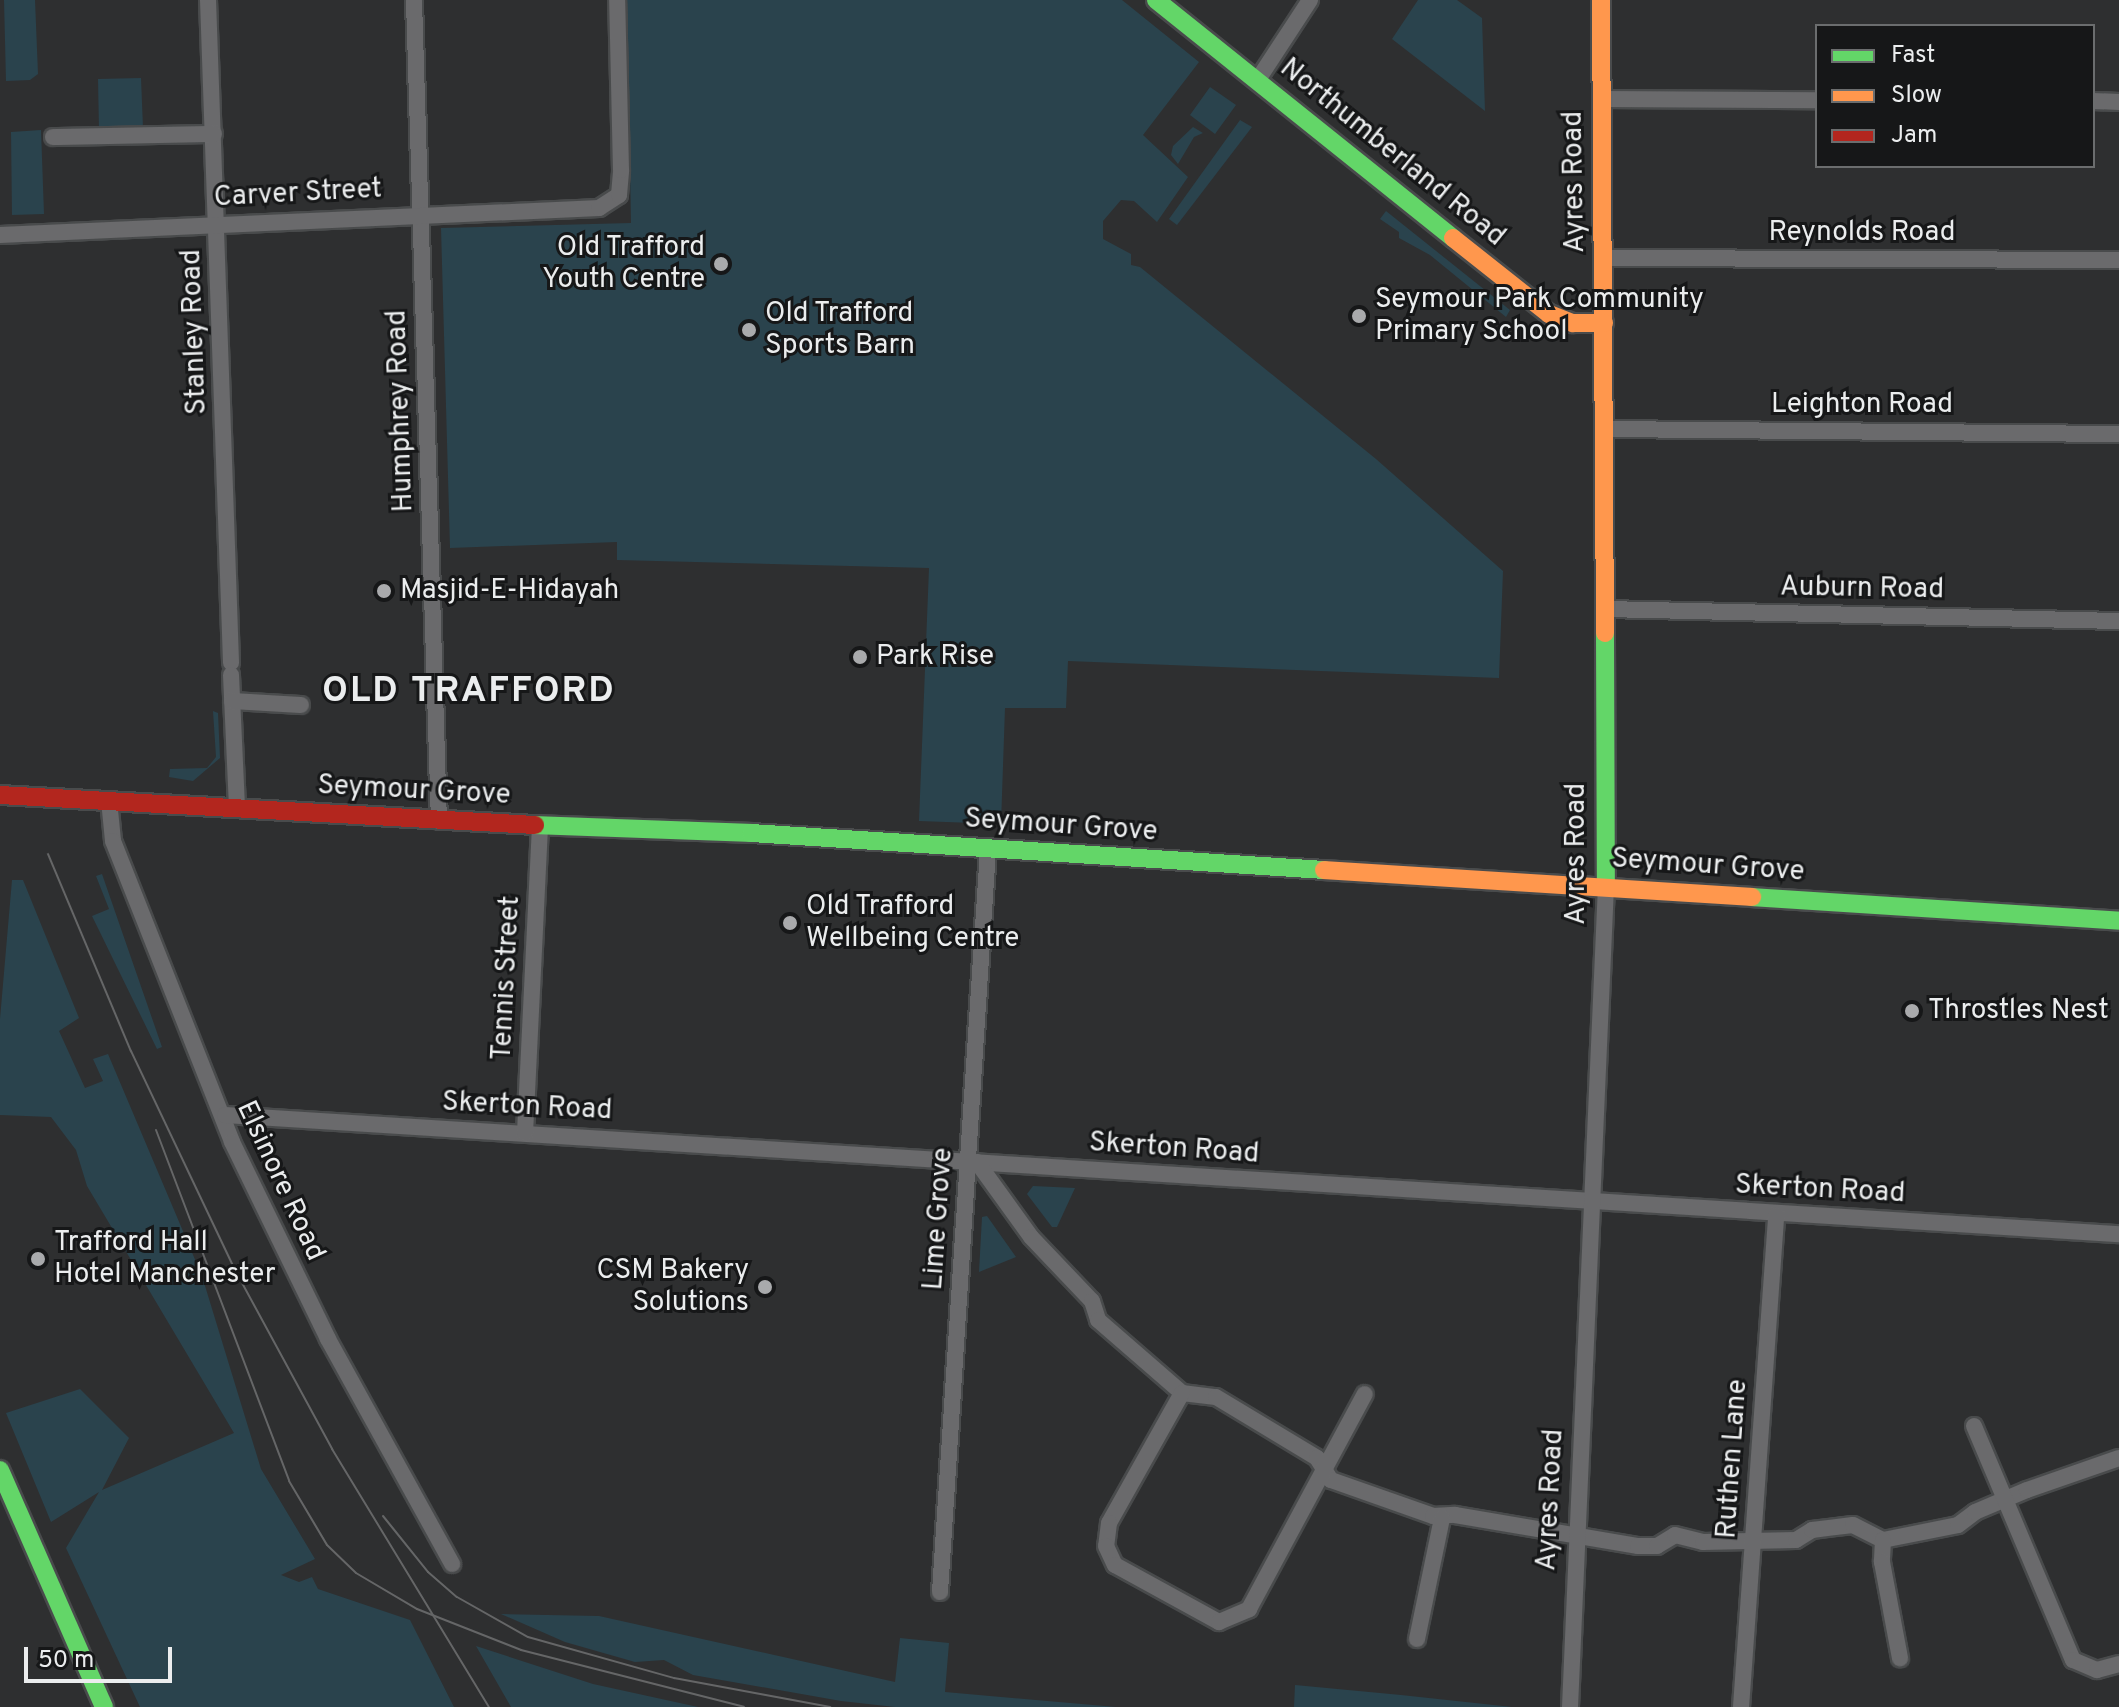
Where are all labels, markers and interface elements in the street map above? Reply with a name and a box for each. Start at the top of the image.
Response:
legend [1815,24,2095,168]
text: Fast [1891,41,1935,71]
street label: Northumberland Road [1273,52,1511,254]
text: Slow [1891,81,1942,111]
street label: Ayres Road [1557,111,1593,253]
text: Jam [1891,121,1937,151]
street label: Carver Street [213,173,383,215]
street label: Reynolds Road [1769,216,1955,250]
place label: Old Trafford Youth Centre [542,231,705,297]
street label: Stanley Road [175,249,215,415]
marker: Old Trafford Youth Centre [712,255,730,273]
place label: Seymour Park Community Primary School [1375,283,1704,349]
place label: Old Trafford Sports Barn [765,297,915,363]
marker: Seymour Park Community Primary School [1350,307,1368,325]
street label: Humphrey Road [381,309,421,513]
marker: Old Trafford Sports Barn [740,321,758,339]
street label: Leighton Road [1771,388,1953,422]
street label: Auburn Road [1780,571,1944,607]
place label: Masjid-E-Hidayah [400,574,619,608]
marker: Masjid-E-Hidayah [375,582,393,600]
place label: Park Rise [876,640,994,674]
marker: Park Rise [851,648,869,666]
district label: OLD TRAFFORD [322,671,616,715]
street label: Seymour Grove [317,769,511,813]
street label: Ayres Road [1560,783,1594,925]
street label: Seymour Grove [963,803,1159,849]
street label: Seymour Grove [1610,843,1806,889]
place label: Old Trafford Wellbeing Centre [806,890,1019,956]
street label: Tennis Street [486,895,528,1061]
marker: Old Trafford Wellbeing Centre [781,914,799,932]
place label: Throstles Nest [1928,994,2109,1028]
marker: Throstles Nest [1903,1002,1921,1020]
street label: Skerton Road [441,1086,613,1128]
street label: Elsinore Road [228,1096,332,1266]
street label: Skerton Road [1088,1126,1260,1172]
street label: Lime Grove [917,1147,961,1291]
street label: Skerton Road [1734,1169,1906,1211]
place label: Trafford Hall Hotel Manchester [54,1226,276,1292]
marker: Trafford Hall Hotel Manchester [29,1250,47,1268]
place label: CSM Bakery Solutions [596,1254,749,1320]
marker: CSM Bakery Solutions [756,1278,774,1296]
street label: Ruthen Lane [1711,1378,1755,1540]
street label: Ayres Road [1531,1428,1571,1572]
scale bar [28,1631,176,1681]
text: 50 m [38,1646,94,1676]

